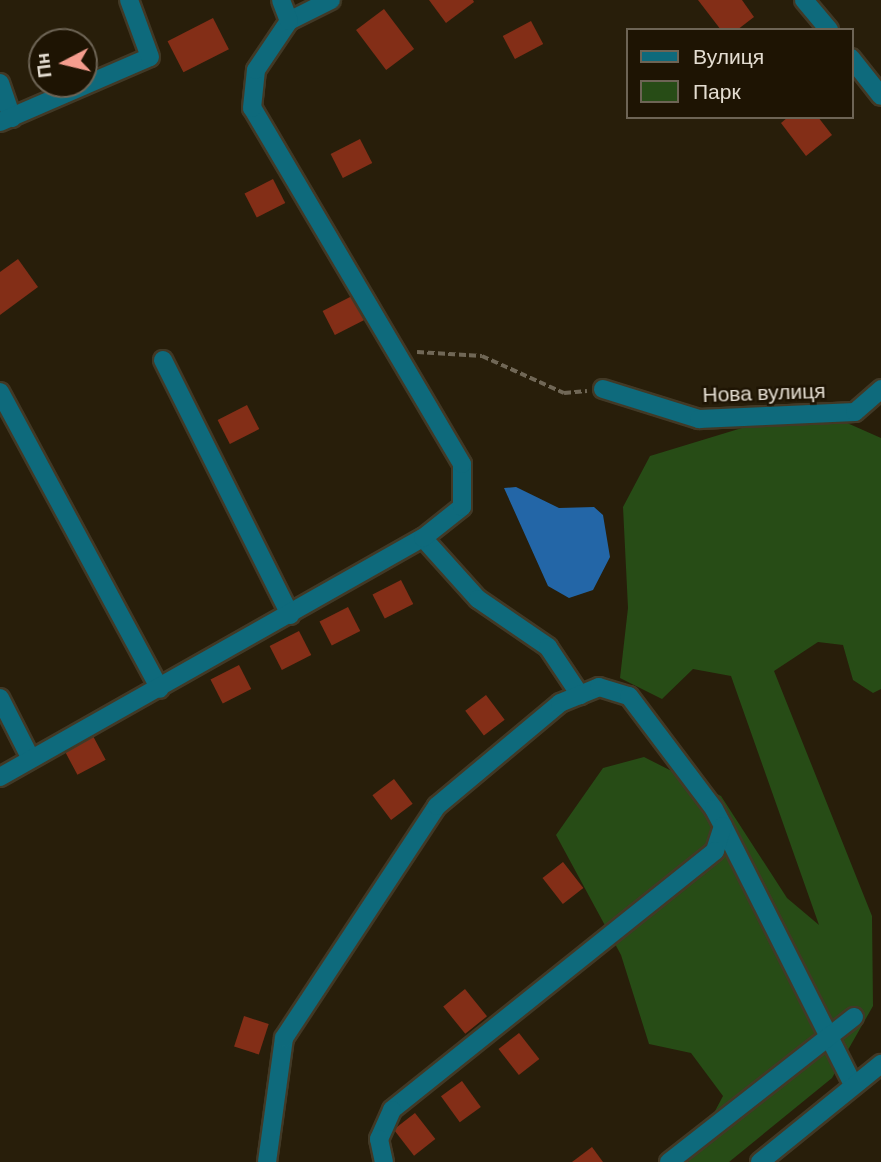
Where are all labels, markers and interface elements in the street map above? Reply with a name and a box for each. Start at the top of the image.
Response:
north arrow [28,28,98,98]
legend [626,28,853,119]
text: Вулиця [693,43,764,71]
text: Пн [30,51,58,79]
text: Парк [693,78,741,106]
street label: Нова вулиця [702,378,826,408]

